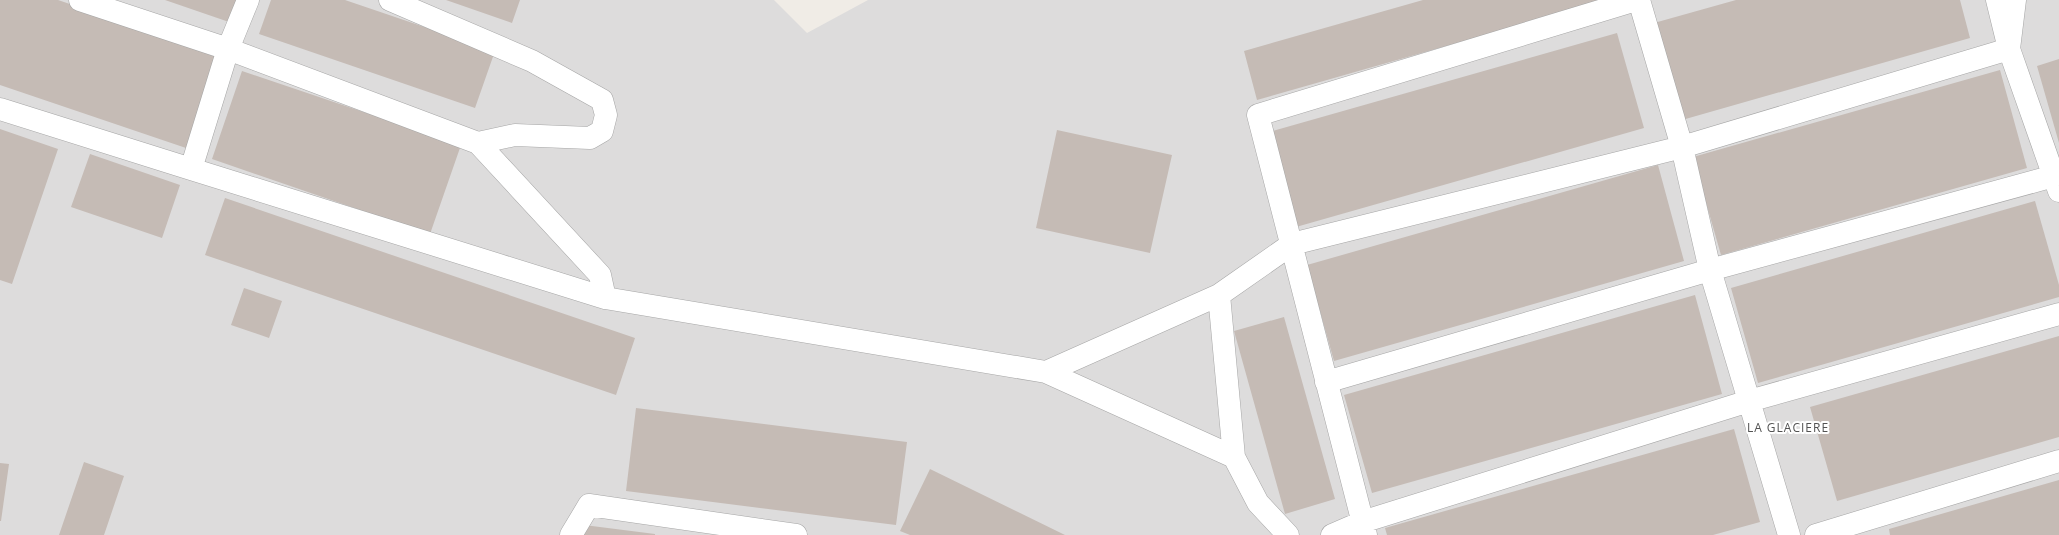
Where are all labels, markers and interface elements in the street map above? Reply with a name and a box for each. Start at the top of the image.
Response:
district label: LA GLACIERE [1747,419,1829,436]

